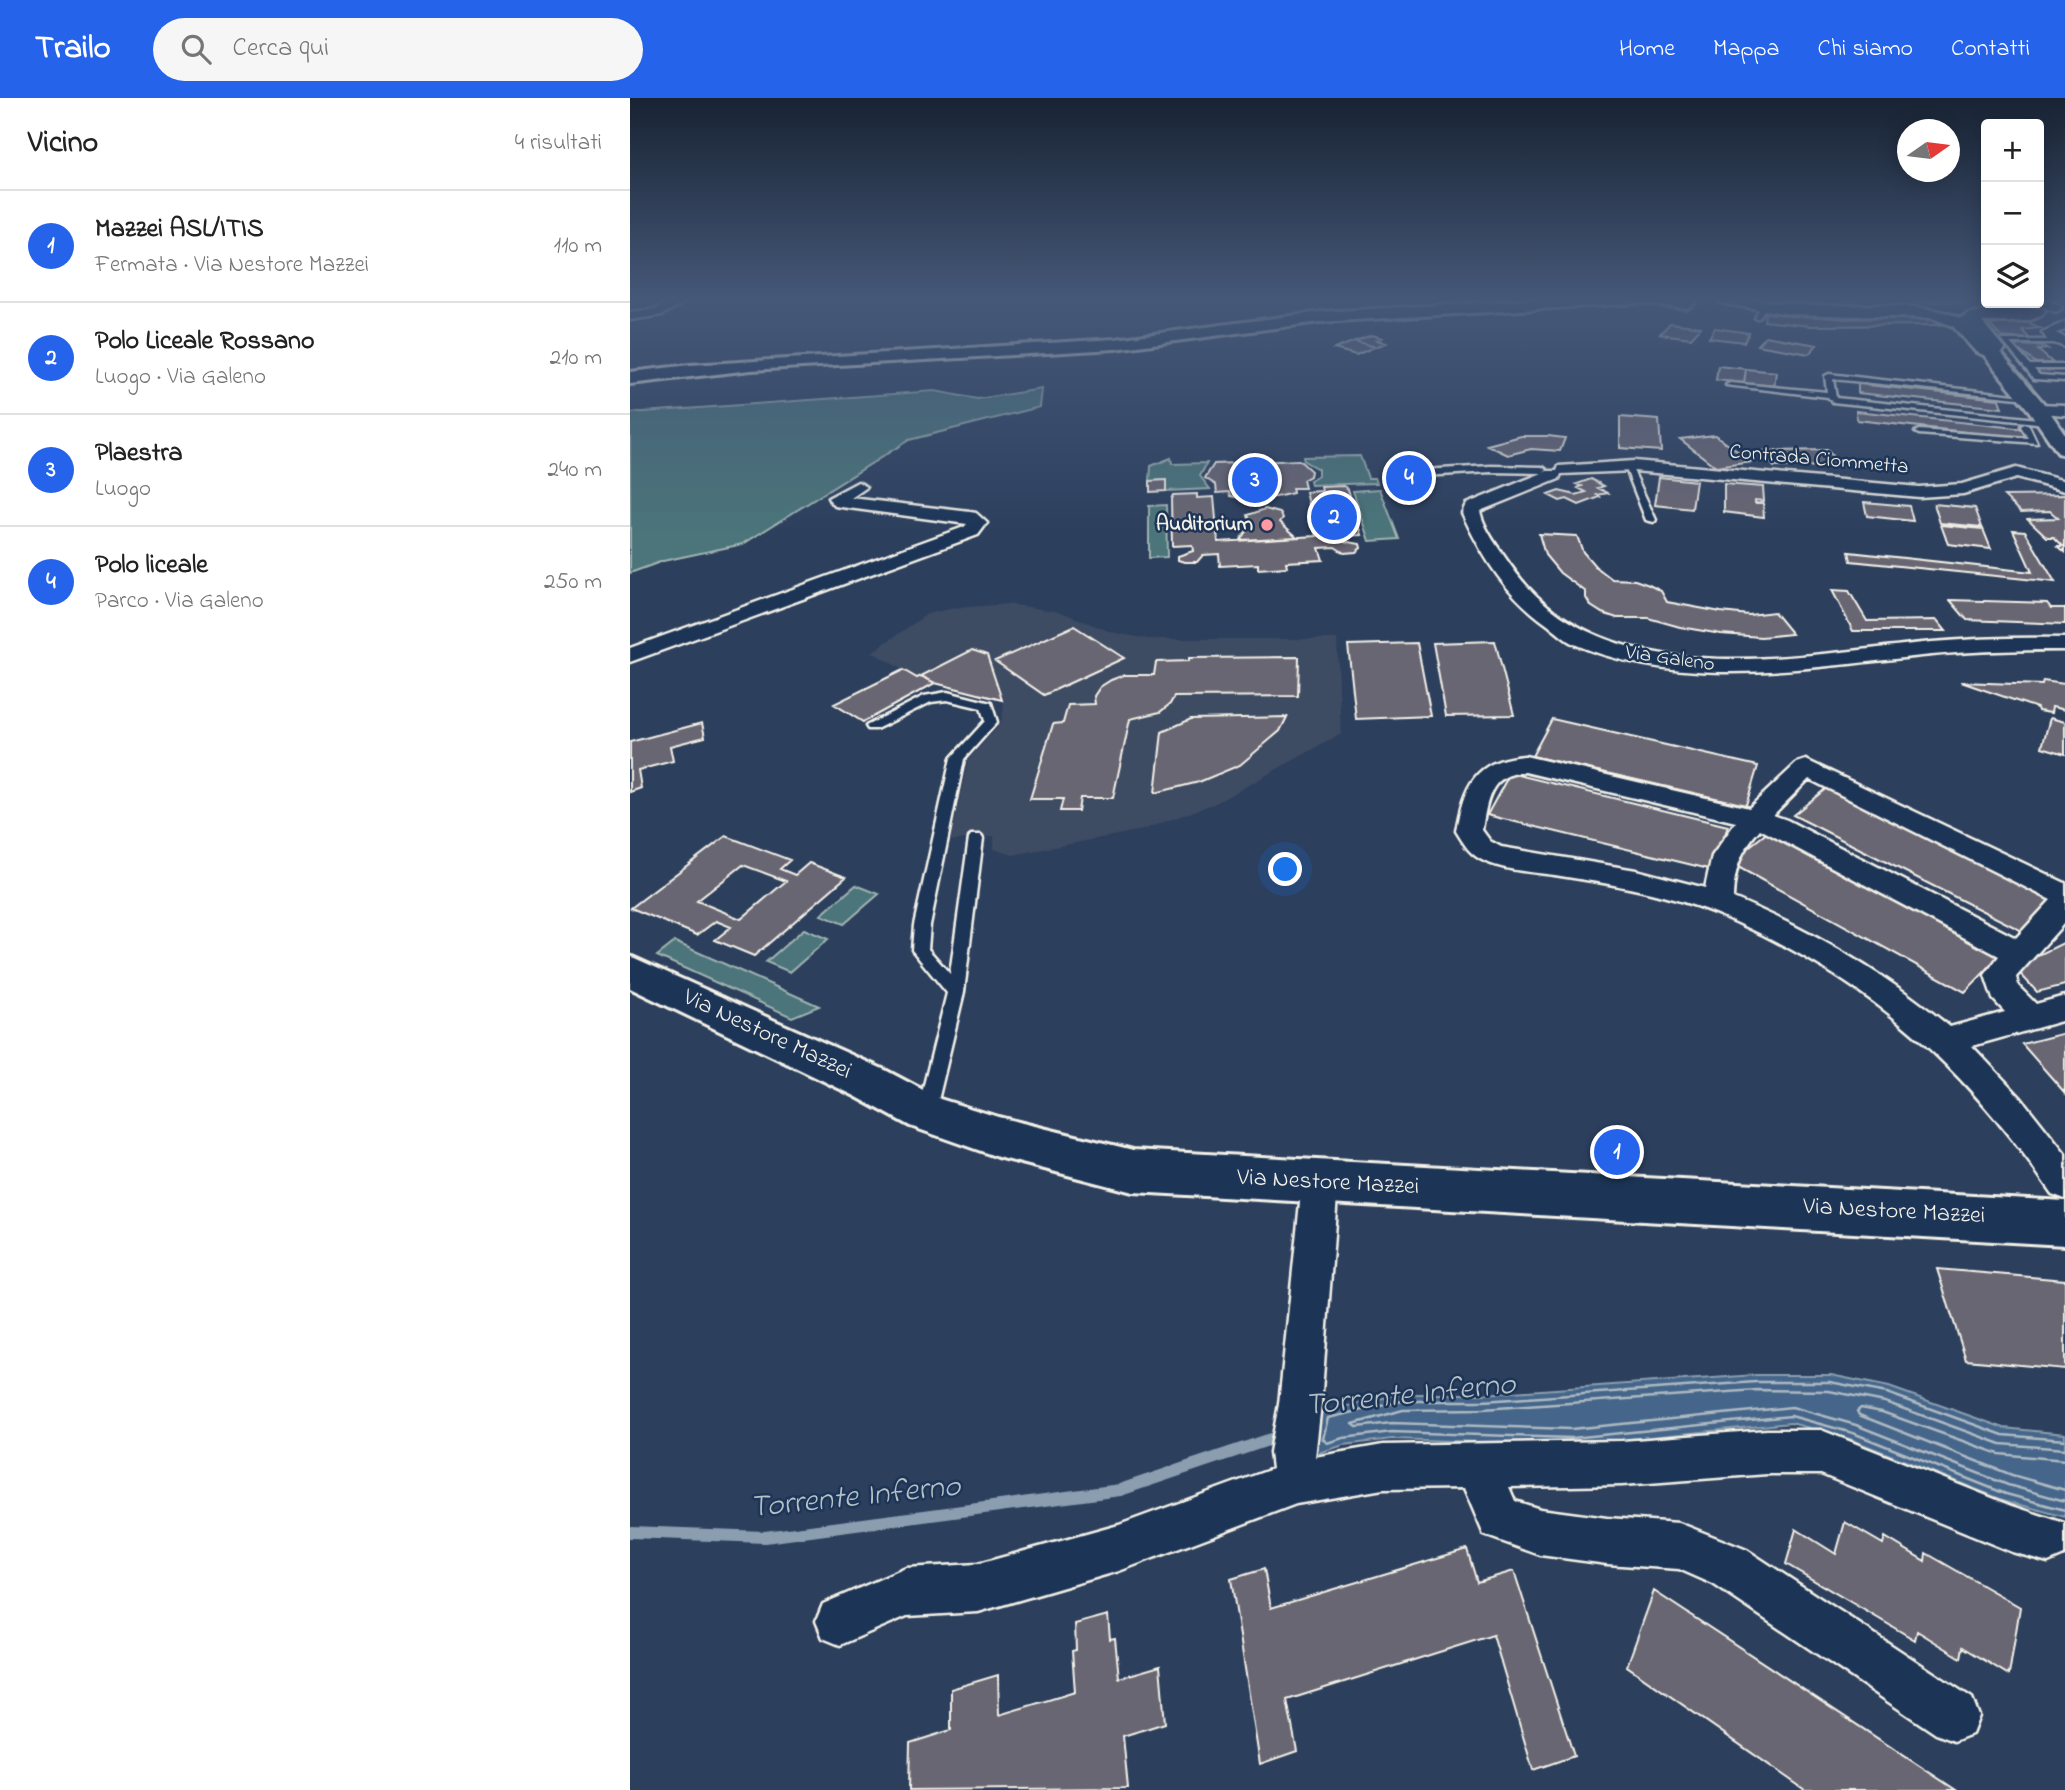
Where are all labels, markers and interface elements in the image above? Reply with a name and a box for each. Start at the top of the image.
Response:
search box [153,18,643,81]
text: Trailo [35,25,111,73]
icon: search [177,30,215,68]
text: Cerca qui [233,30,329,68]
text: Home [1619,32,1675,67]
text: Mappa [1713,32,1780,67]
text: Chi siamo [1818,32,1913,67]
text: Contatti [1951,32,2030,67]
north arrow [1897,119,1960,182]
map controls [1981,119,2044,308]
button: + [1981,119,2044,182]
text: Vicino [28,122,98,166]
text: 4 risultati [515,127,602,160]
button: − [1981,182,2044,245]
text: Mazzei ASL/ITIS [95,211,264,249]
text: 1 [47,230,55,263]
text: 110 m [554,230,602,263]
button: layers [1981,245,2044,308]
text: Fermata · Via Nestore Mazzei [95,249,369,282]
text: Polo Liceale Rossano [95,323,314,361]
text: 2 [45,342,57,375]
text: 210 m [550,342,602,375]
text: Luogo · Via Galeno [95,361,266,394]
text: Plaestra [95,435,183,473]
street label: Contrada Ciommetta [1728,437,1910,483]
pin: 4 [1386,452,1432,504]
text: 3 [46,454,56,487]
text: 240 m [548,454,602,487]
pin: 3 [1232,454,1278,506]
text: Luogo [95,473,151,506]
pin: 2 [1311,491,1357,543]
place label: Auditorium [1156,510,1253,540]
marker: Auditorium [1259,517,1275,533]
text: Polo liceale [95,547,208,585]
text: 4 [46,566,56,599]
text: 250 m [544,566,602,599]
text: Parco · Via Galeno [95,585,264,618]
street label: Via Galeno [1622,638,1717,680]
your location [1268,852,1302,886]
street label: Via Nestore Mazzei [676,980,857,1089]
pin: 1 [1594,1126,1640,1178]
street label: Via Nestore Mazzei [1235,1161,1420,1205]
street label: Via Nestore Mazzei [1801,1190,1986,1234]
water label: Torrente Inferno [1302,1361,1519,1430]
water label: Torrente Inferno [747,1463,964,1532]

